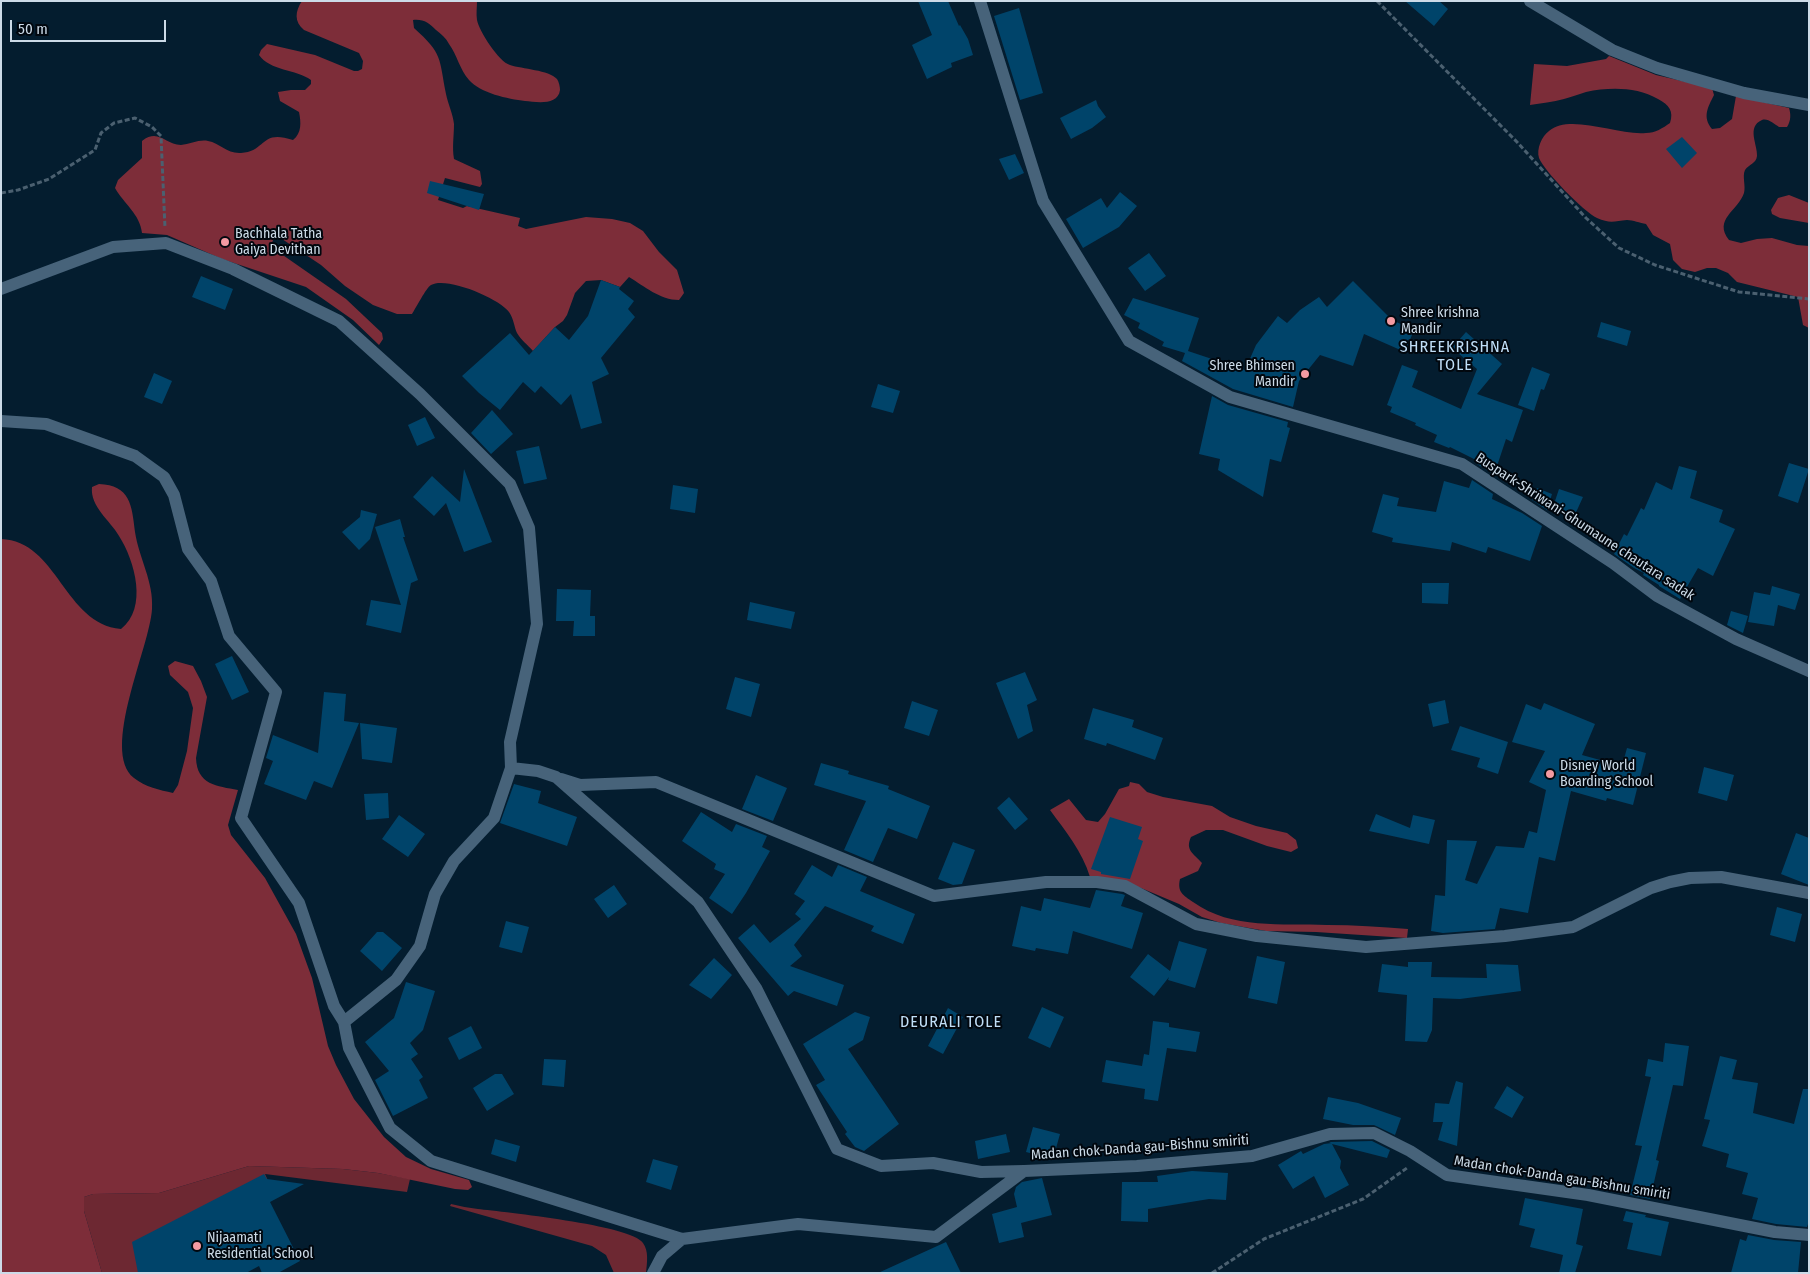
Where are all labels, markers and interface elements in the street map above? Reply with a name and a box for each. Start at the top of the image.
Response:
scale bar [12,10,169,42]
text: 50 m [18,20,48,38]
place label: Bachhala Tatha Gaiya Devithan [235,226,322,258]
marker: Bachhala Tatha Gaiya Devithan [219,236,231,248]
place label: Shree krishna Mandir [1401,305,1479,338]
marker: Shree krishna Mandir [1385,315,1397,327]
district label: SHREEKRISHNA TOLE [1398,338,1512,376]
place label: Shree Bhimsen Mandir [1209,358,1295,391]
marker: Shree Bhimsen Mandir [1299,368,1311,380]
street label: Buspark-Shriwani-Ghumaune chautara sadak [1472,450,1698,604]
place label: Disney World Boarding School [1560,758,1653,790]
marker: Disney World Boarding School [1544,768,1556,780]
district label: DEURALI TOLE [899,1013,1003,1033]
street label: Madan chok-Danda gau-Bishnu smiriti [1030,1132,1250,1164]
street label: Madan chok-Danda gau-Bishnu smiriti [1453,1153,1671,1203]
place label: Nijaamati Residential School [207,1230,313,1262]
marker: Nijaamati Residential School [191,1240,203,1252]

